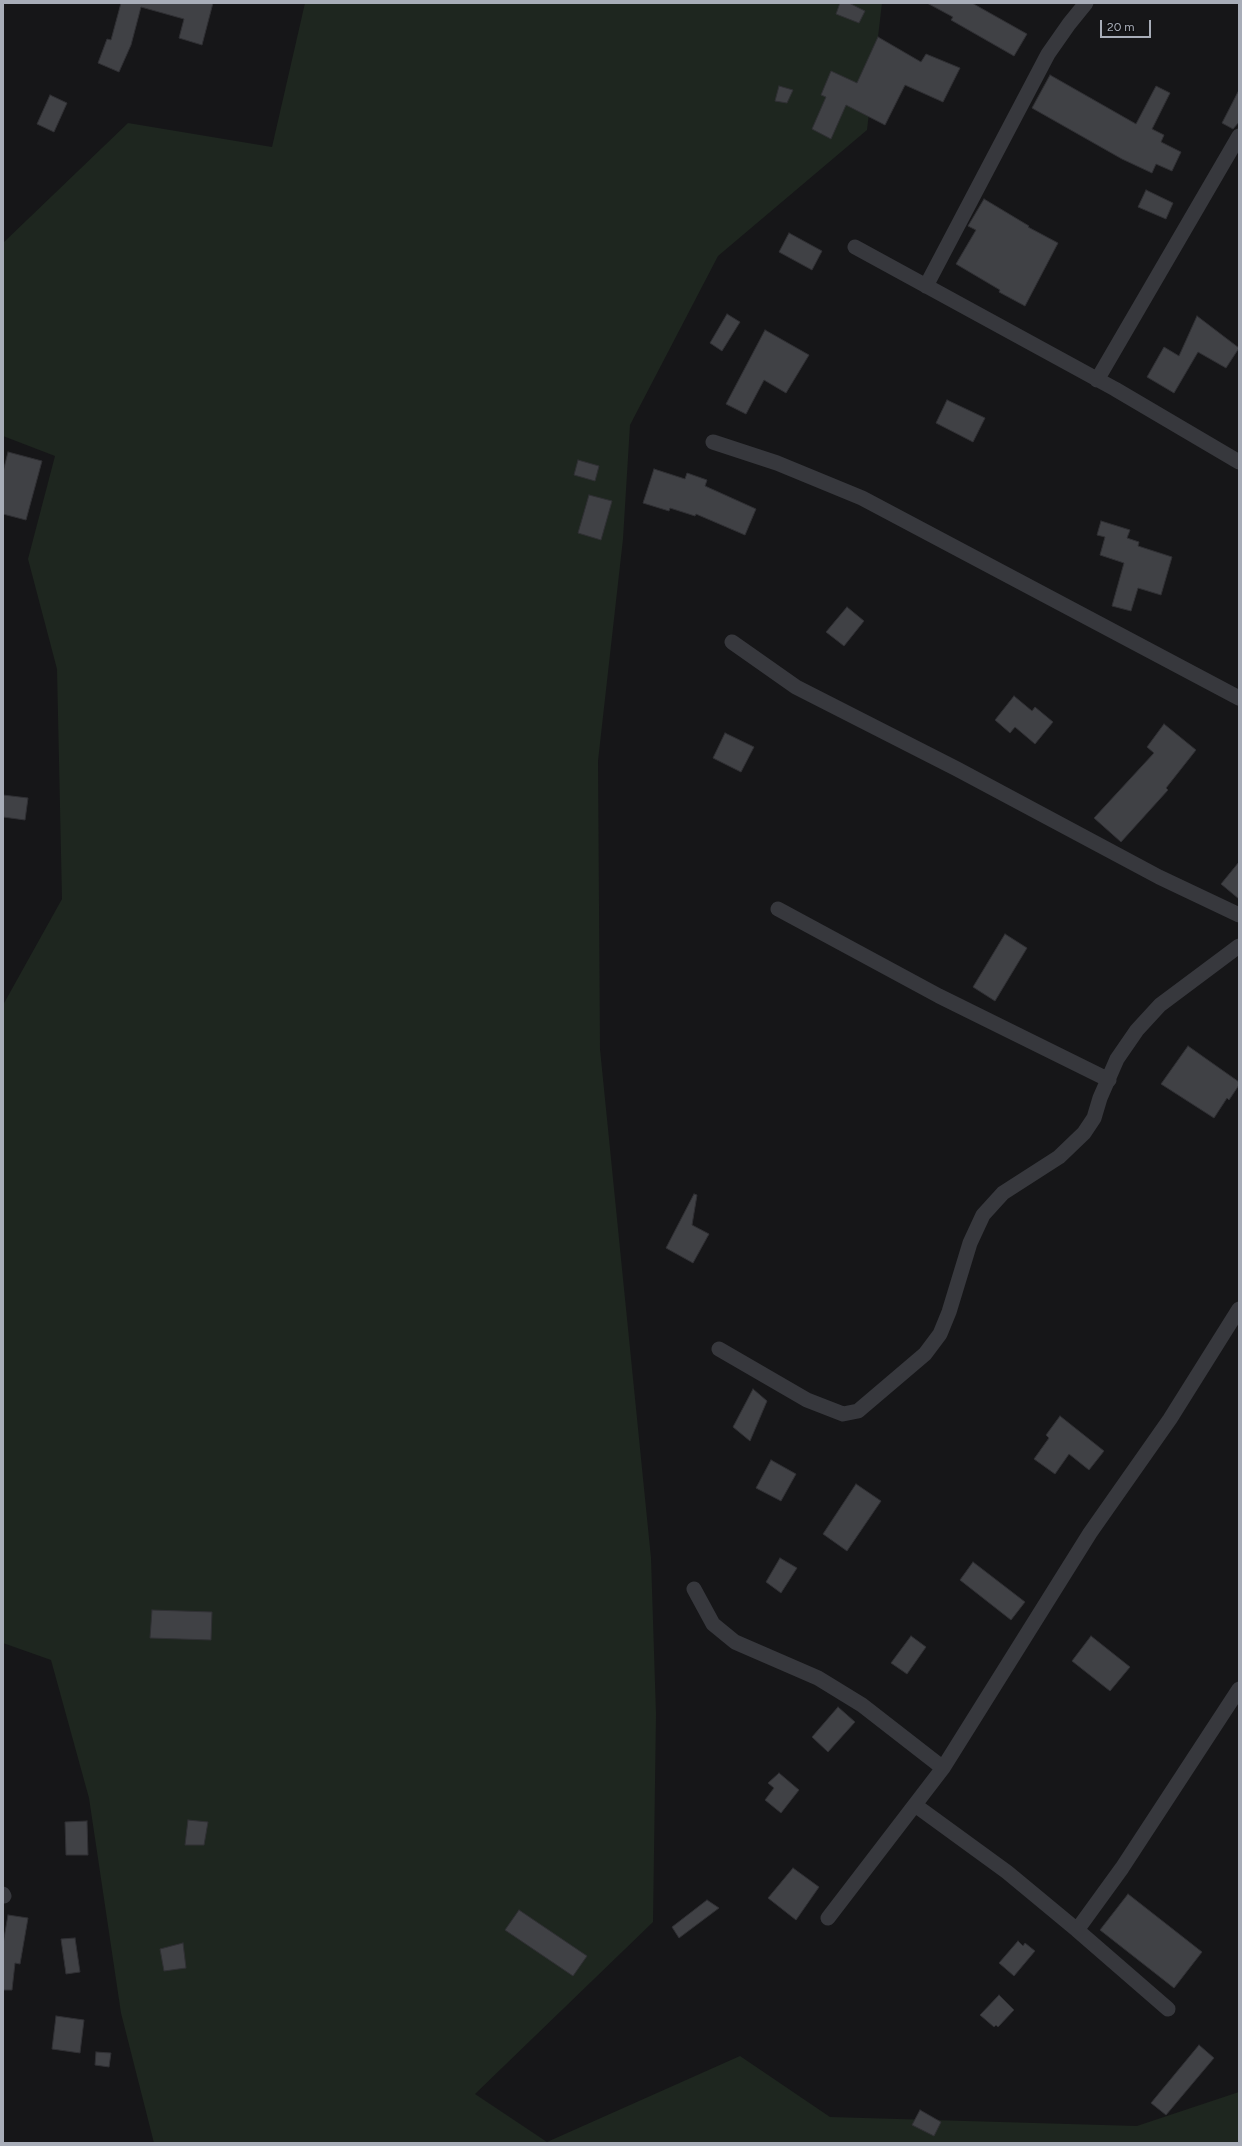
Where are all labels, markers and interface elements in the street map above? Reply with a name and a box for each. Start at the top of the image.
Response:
scale bar [1102,12,1153,38]
text: 20 m [1107,20,1135,34]

